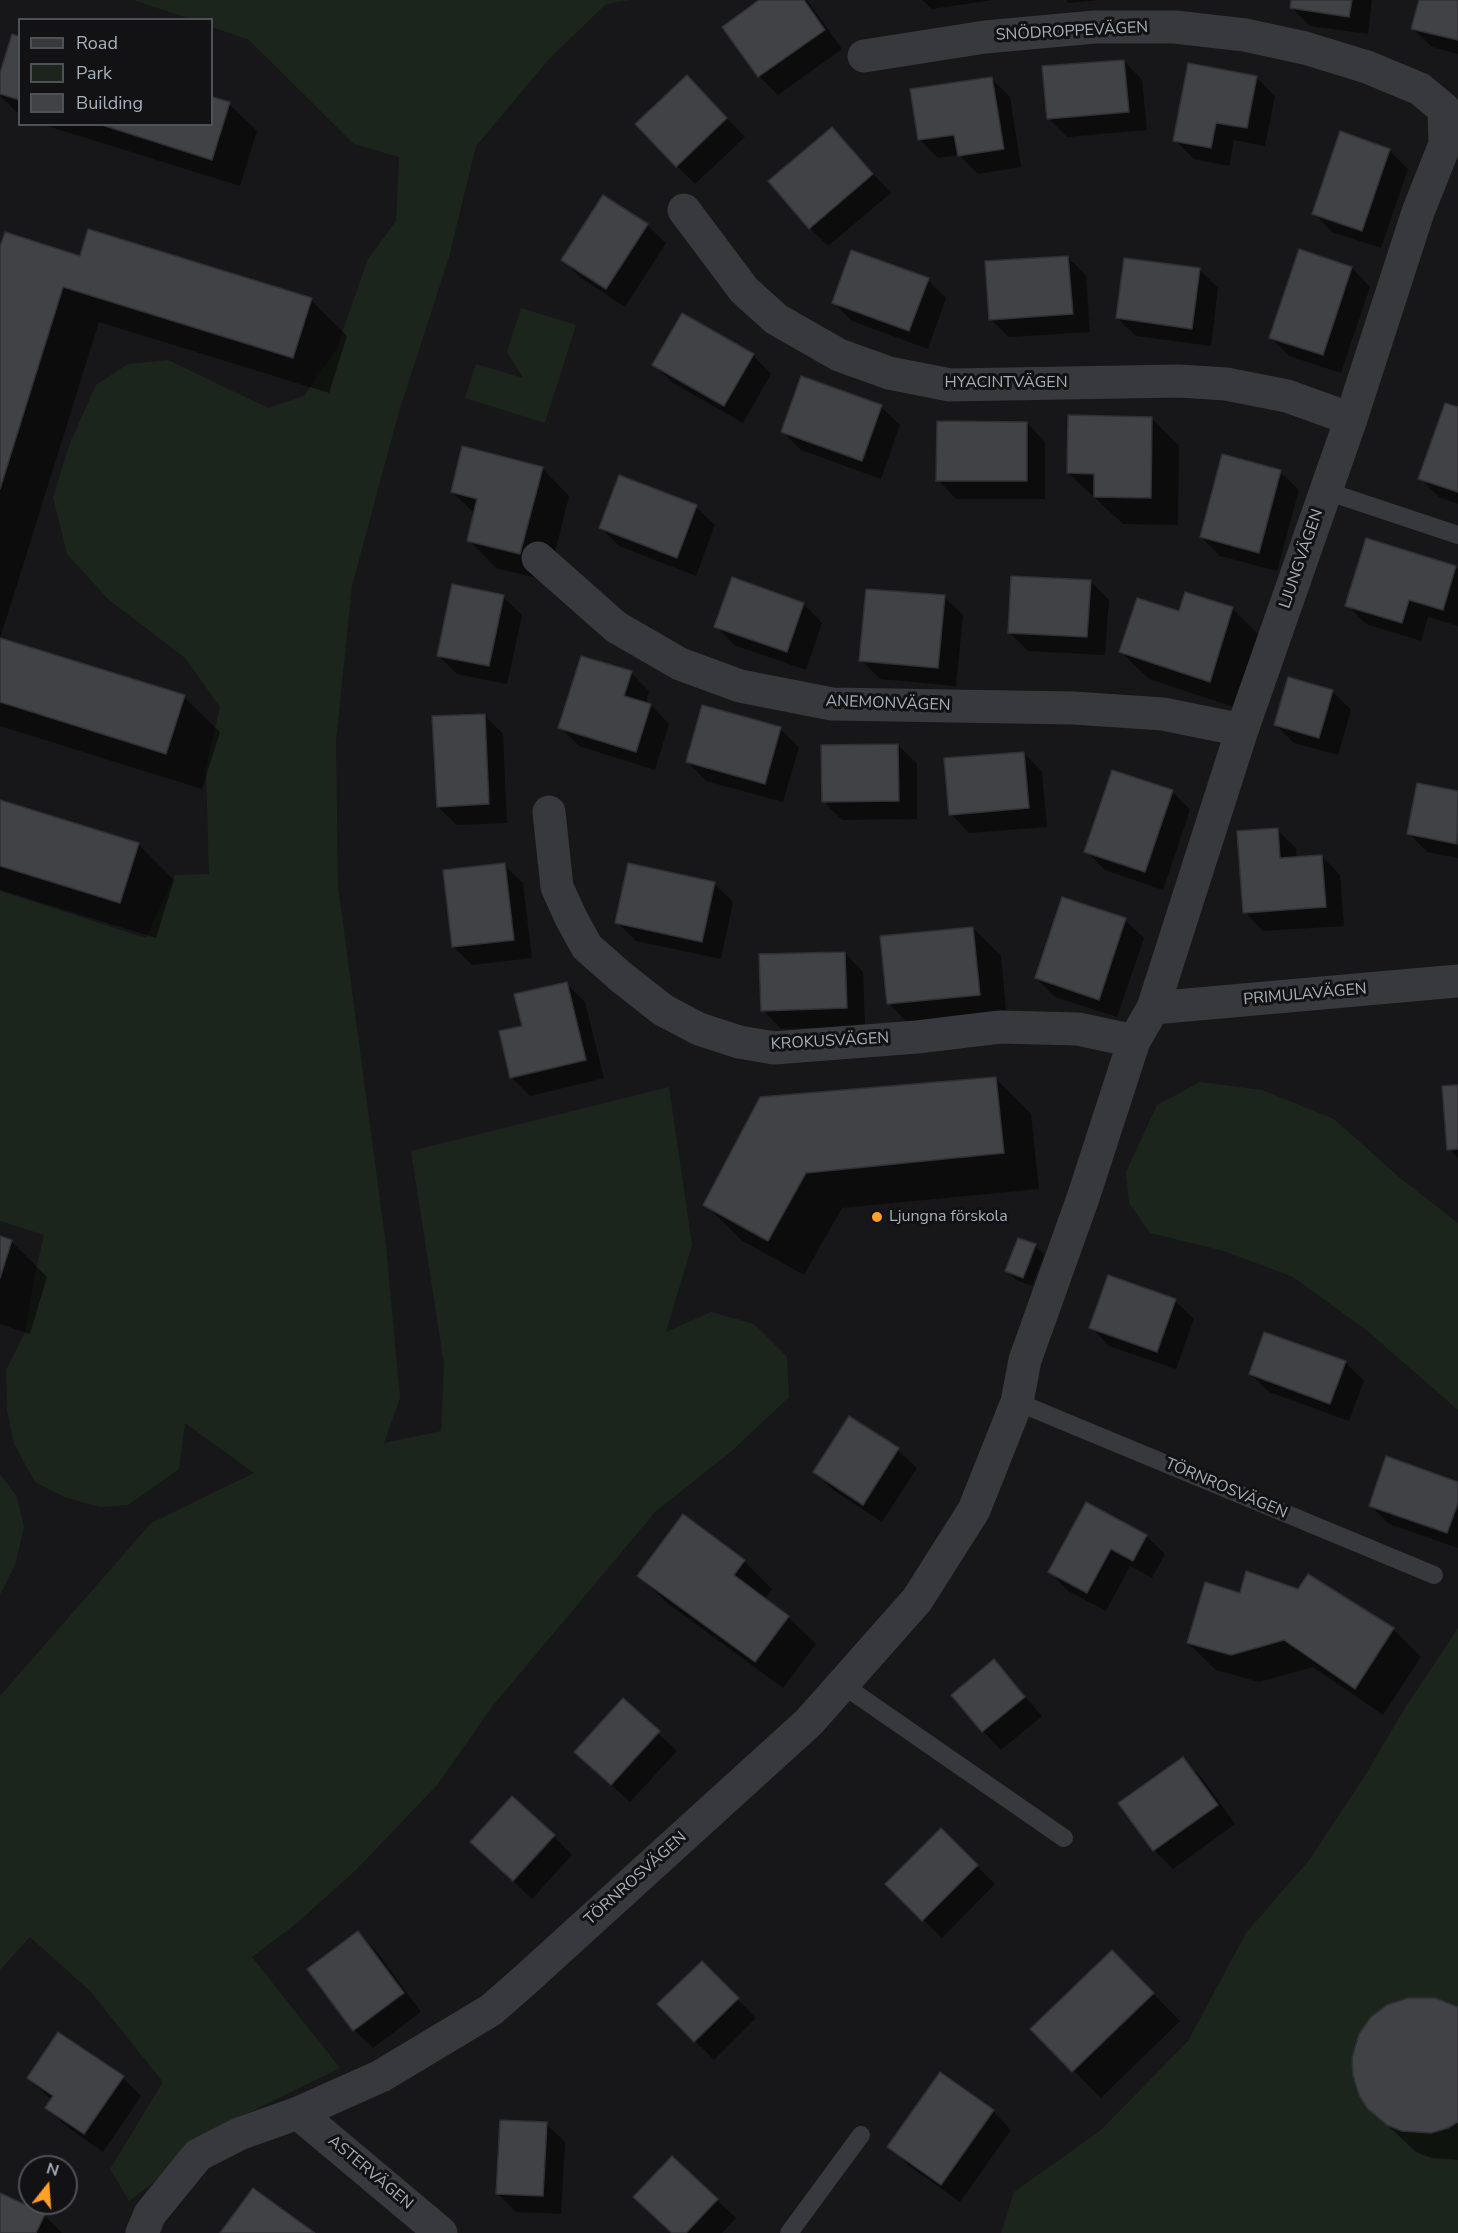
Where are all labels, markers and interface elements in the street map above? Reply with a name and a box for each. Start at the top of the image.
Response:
legend [18,18,213,126]
street label: SNÖDROPPEVÄGEN [995,18,1149,46]
text: Road [76,31,118,55]
text: Park [76,61,112,85]
text: Building [76,91,143,115]
street label: HYACINTVÄGEN [944,373,1068,393]
street label: LJUNGVÄGEN [1276,507,1328,611]
street label: ANEMONVÄGEN [825,692,951,716]
street label: PRIMULAVÄGEN [1242,980,1368,1010]
street label: KROKUSVÄGEN [770,1029,890,1055]
place label: Ljungna förskola [889,1207,1008,1227]
marker: Ljungna förskola [870,1210,884,1224]
street label: TÖRNROSVÄGEN [1162,1455,1290,1523]
street label: TÖRNROSVÄGEN [581,1828,691,1930]
street label: ASTERVÄGEN [324,2132,416,2214]
north arrow [18,2155,78,2215]
text: N [44,2157,62,2182]

